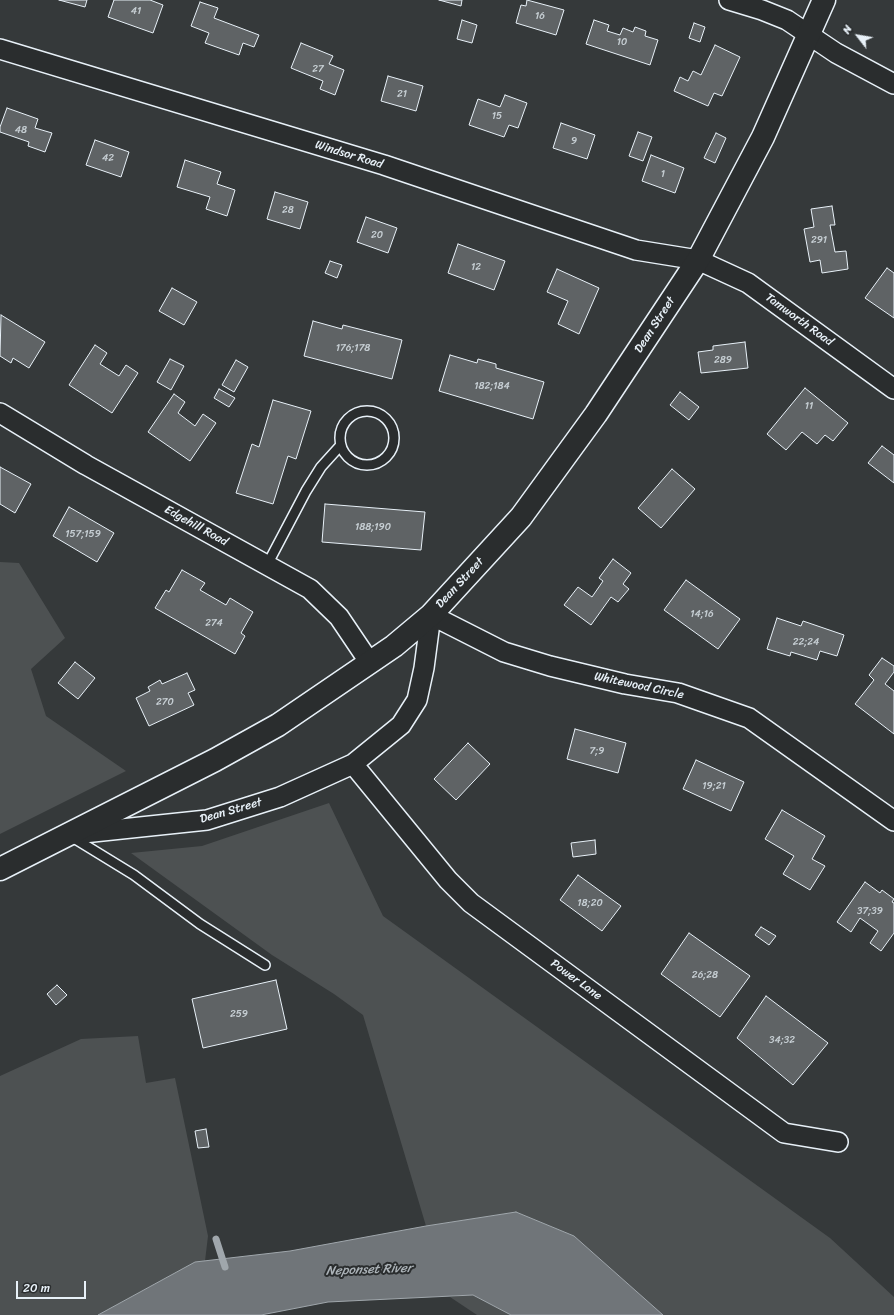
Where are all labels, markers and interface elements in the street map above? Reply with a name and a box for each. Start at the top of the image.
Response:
house number: 41 [131,5,141,17]
house number: 16 [535,10,545,22]
north arrow [838,16,878,56]
text: N [837,21,857,38]
house number: 10 [617,36,627,48]
house number: 27 [312,63,324,75]
house number: 21 [397,88,407,100]
house number: 15 [492,110,502,122]
house number: 48 [15,124,27,136]
house number: 9 [571,135,577,147]
street label: Windsor Road [313,138,385,172]
house number: 42 [102,152,114,164]
house number: 1 [661,168,665,180]
house number: 28 [282,204,294,216]
house number: 20 [371,229,383,241]
house number: 291 [811,234,827,246]
house number: 12 [471,261,481,273]
street label: Tamworth Road [762,291,836,349]
street label: Dean Street [632,294,678,356]
house number: 176;178 [336,342,370,354]
house number: 289 [714,354,732,366]
house number: 182;184 [474,380,510,392]
house number: 11 [805,400,813,412]
street label: Edgehill Road [162,503,230,549]
house number: 188;190 [355,521,391,533]
house number: 157;159 [65,528,101,540]
street label: Dean Street [433,555,487,611]
house number: 14;16 [690,608,714,620]
house number: 274 [205,617,223,629]
house number: 22;24 [793,636,819,648]
street label: Whitewood Circle [593,669,685,703]
house number: 270 [156,696,174,708]
house number: 7;9 [590,745,604,757]
house number: 19;21 [702,780,726,792]
street label: Dean Street [198,795,264,827]
house number: 18;20 [577,897,603,909]
house number: 37;39 [857,905,883,917]
street label: Power Lane [547,957,605,1003]
house number: 26;28 [692,969,718,981]
house number: 259 [230,1008,248,1020]
house number: 34;32 [769,1034,795,1046]
water label: Neponset River [326,1261,412,1279]
scale bar [18,1273,88,1299]
text: 20 m [23,1277,50,1299]

